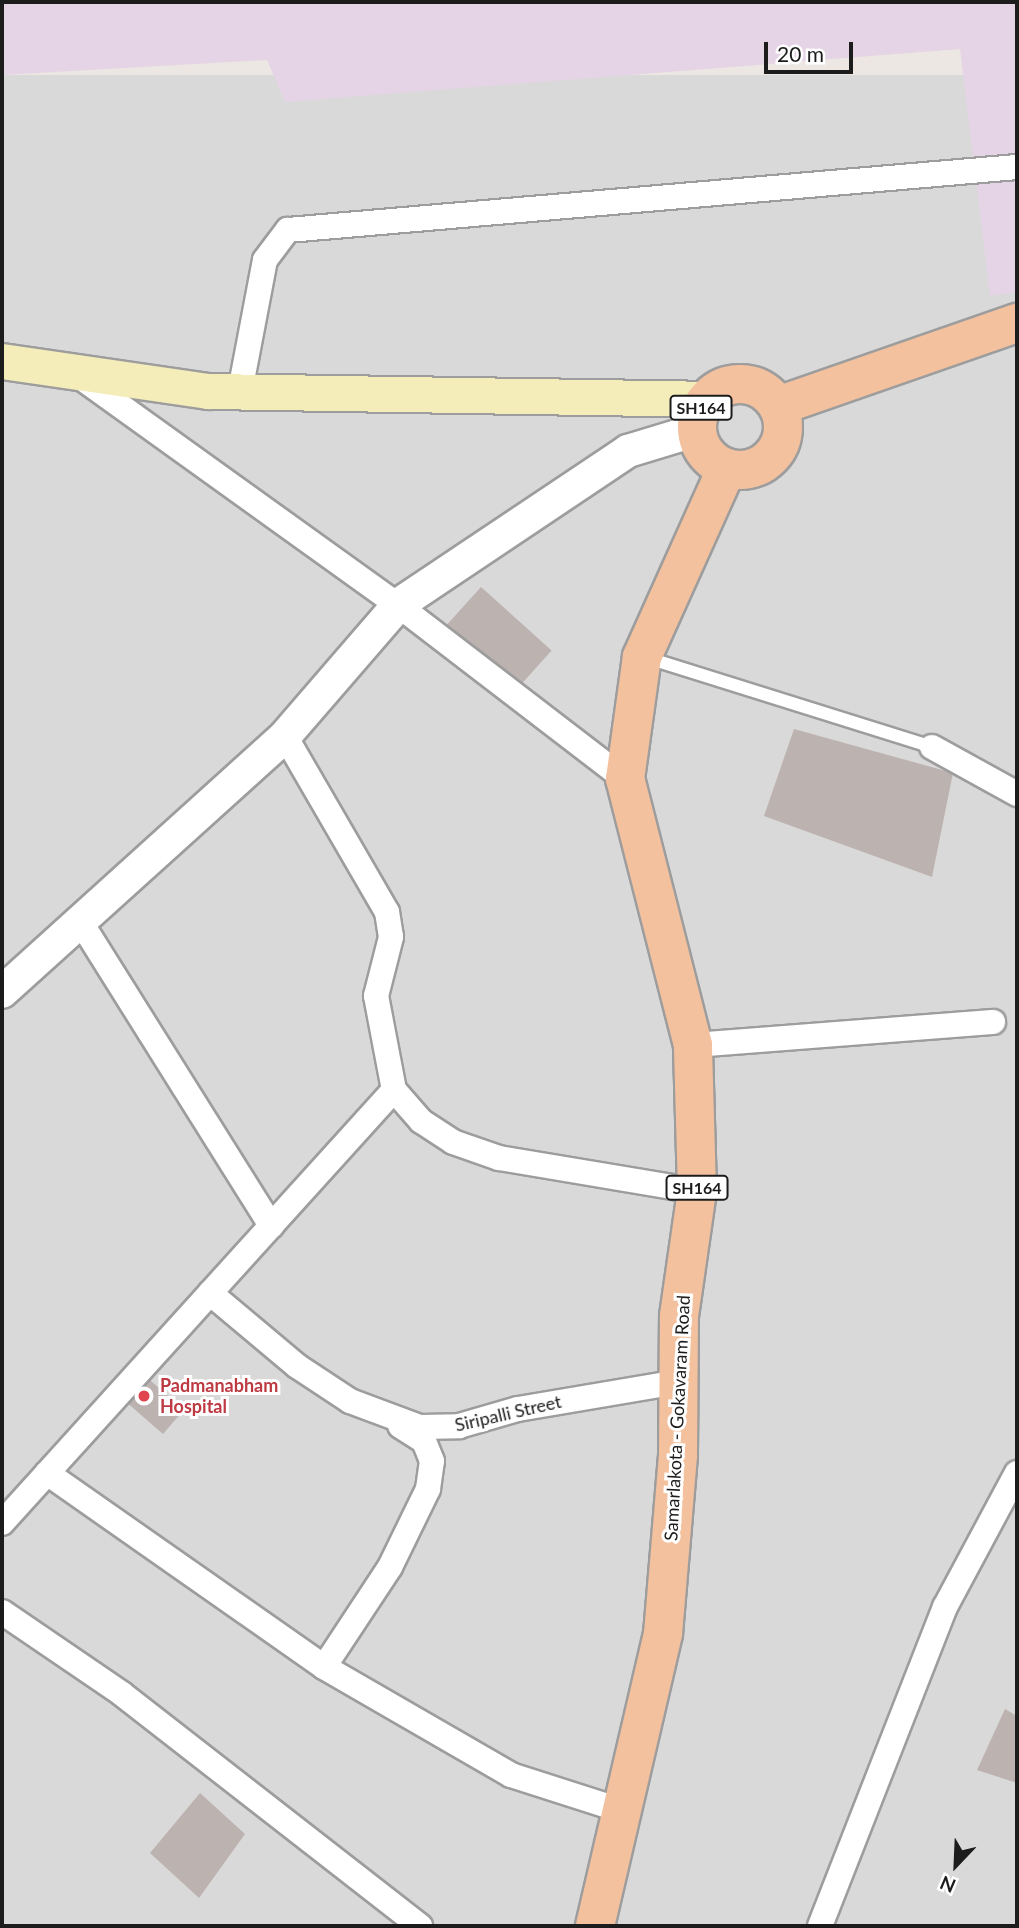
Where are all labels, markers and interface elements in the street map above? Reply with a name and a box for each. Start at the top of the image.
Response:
scale bar [767,28,856,72]
text: 20 m [777,41,824,66]
road number: SH164 [670,396,732,420]
road number: SH164 [666,1176,728,1200]
street label: Samarlakota - Gokavaram Road [660,1295,694,1541]
place label: Padmanabham Hospital [160,1375,278,1418]
marker: Padmanabham Hospital [134,1386,154,1406]
street label: Siripalli Street [453,1390,563,1436]
north arrow [921,1830,991,1900]
text: N [936,1871,959,1898]

